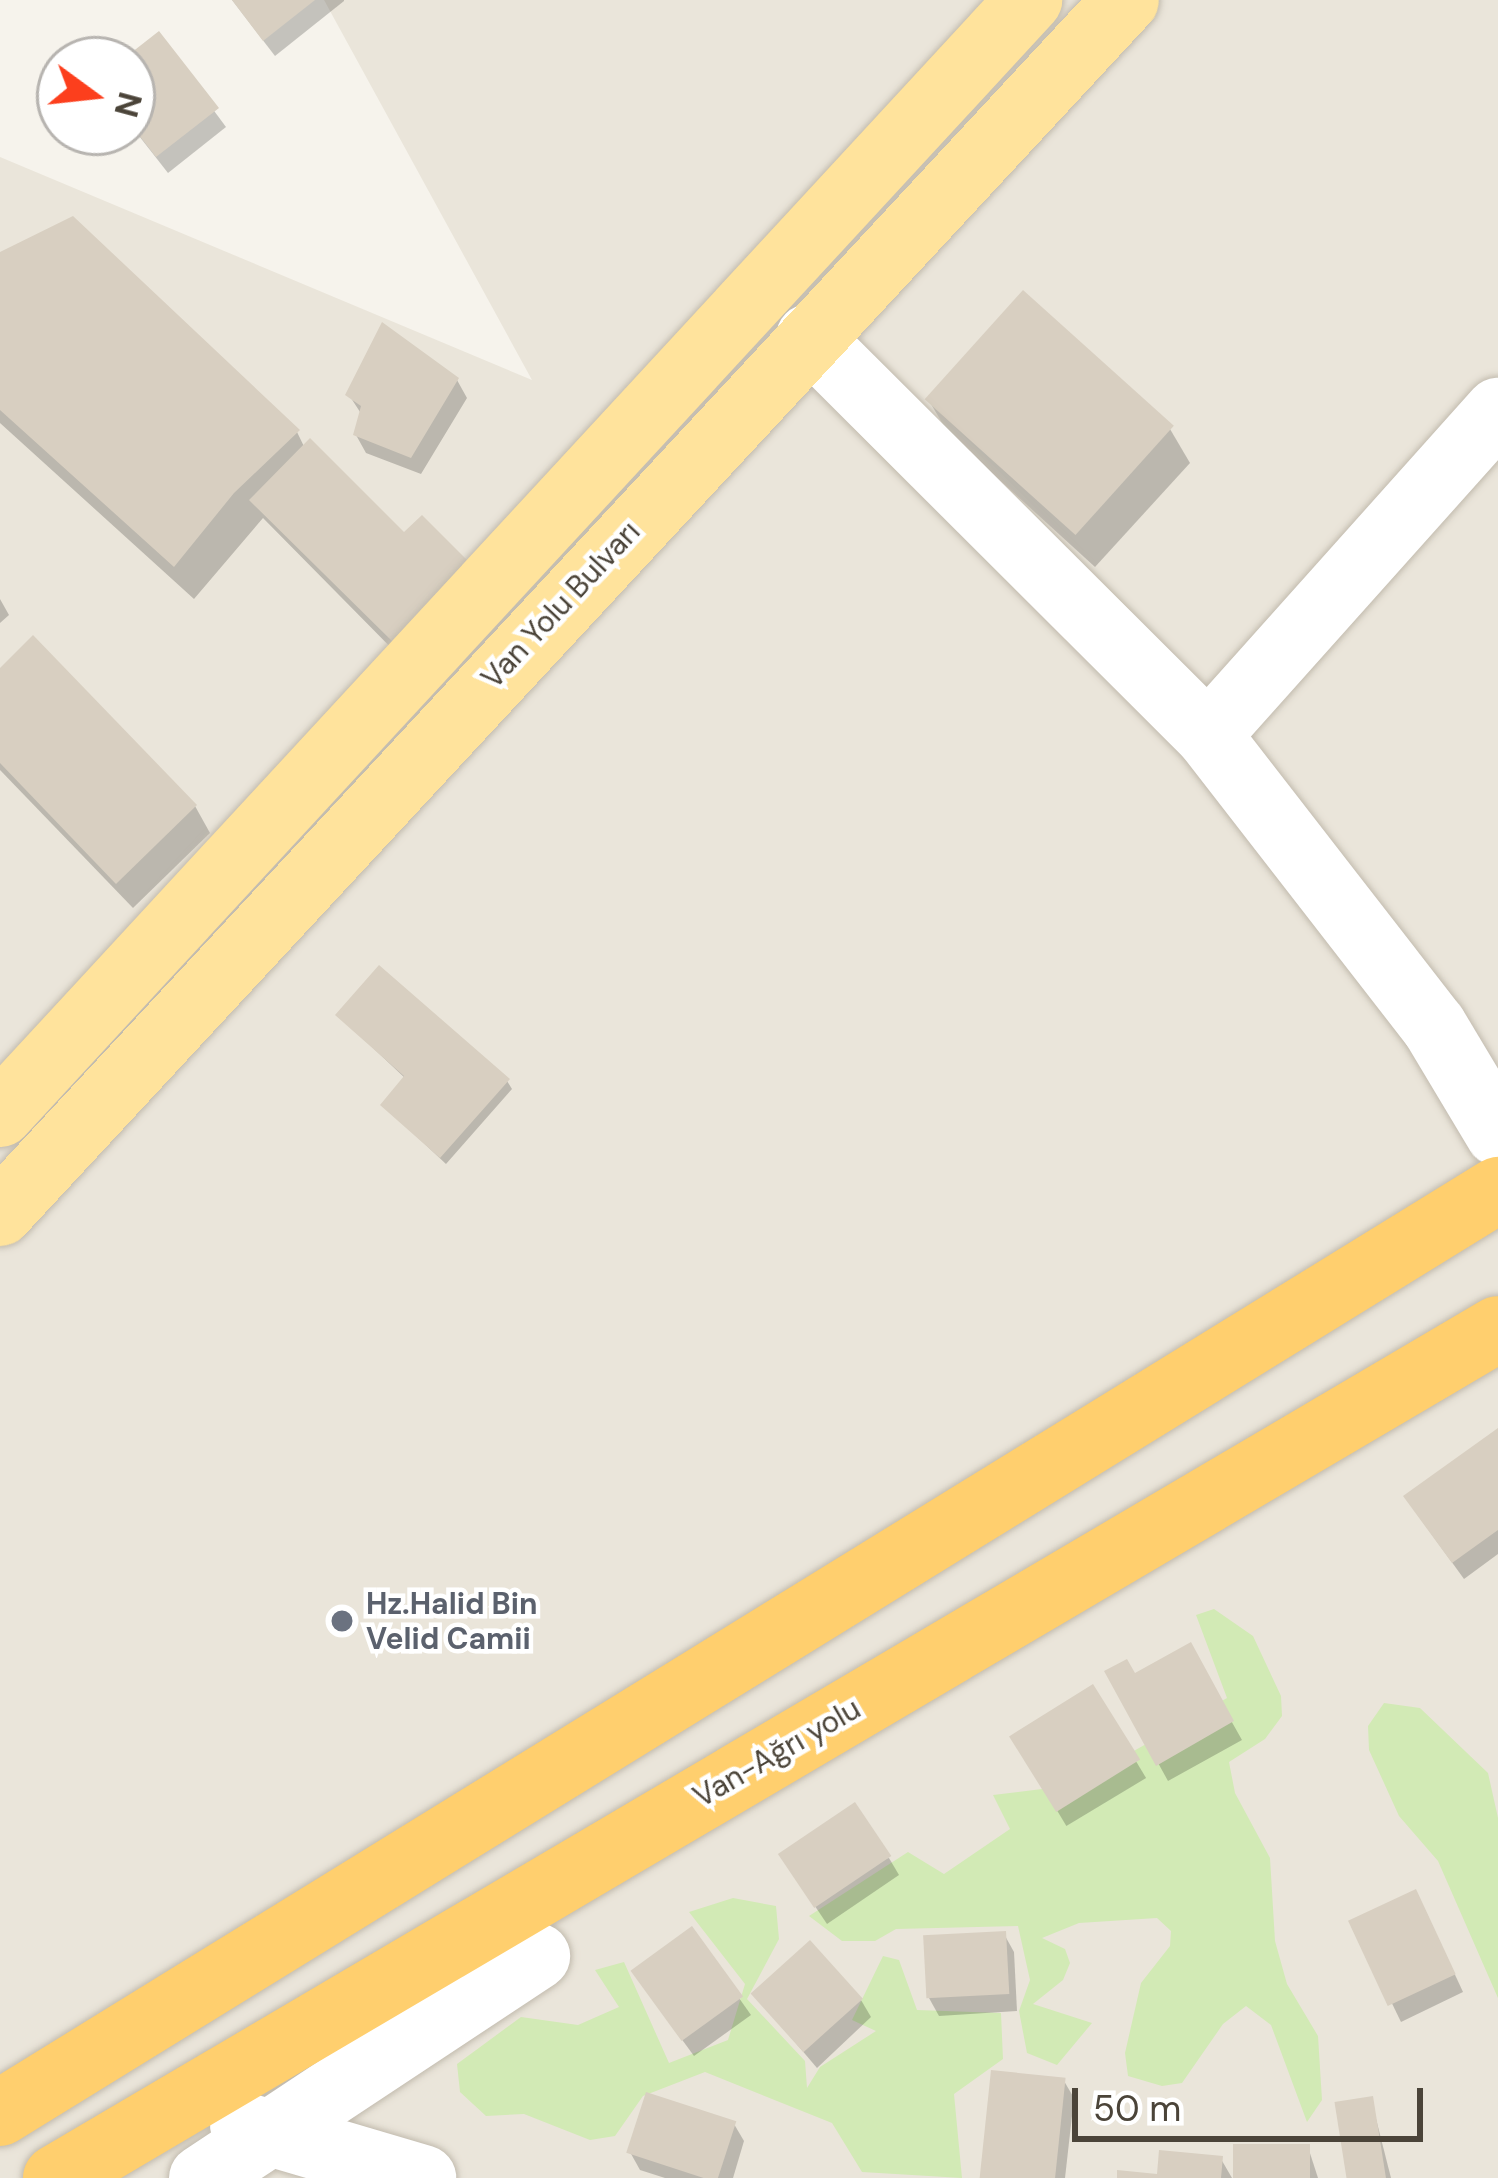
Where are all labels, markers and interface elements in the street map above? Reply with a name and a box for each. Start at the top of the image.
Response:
north arrow [36,36,156,156]
text: N [104,87,152,122]
street label: Van Yolu Bulvarı [474,514,648,696]
place label: Hz.Halid Bin Velid Camii [366,1586,537,1656]
marker: Hz.Halid Bin Velid Camii [329,1608,355,1634]
street label: Van-Ağrı yolu [687,1691,867,1815]
scale bar [1078,2064,1429,2138]
text: 50 m [1093,2085,1181,2132]

